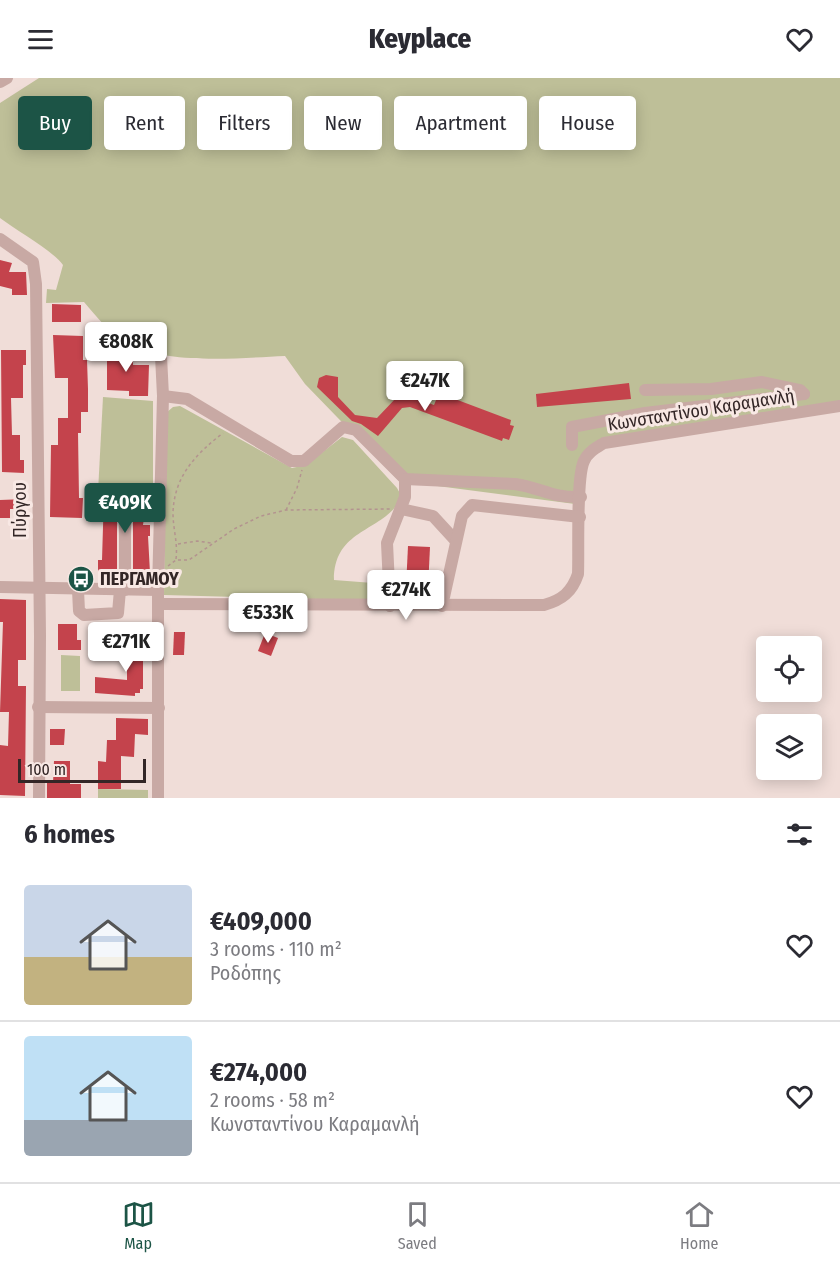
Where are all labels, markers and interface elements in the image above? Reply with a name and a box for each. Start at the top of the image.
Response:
icon: menu [24,23,57,56]
text: Keyplace [369,23,471,55]
icon: heart [783,23,816,56]
chip: Buy [18,96,92,150]
chip: Rent [104,96,185,150]
chip: Filters [197,96,292,150]
chip: New [304,96,382,150]
chip: Apartment [394,96,527,150]
chip: House [539,96,636,150]
pin: €808K [84,322,168,373]
text: €808K [99,329,153,353]
pin: €247K [383,361,467,412]
text: €247K [400,368,450,392]
street label: Κωνσταντίνου Καραμανλή [606,384,796,436]
street label: Πύργου [9,482,31,538]
pin: €409K [83,483,167,534]
text: €409K [98,490,152,514]
bus stop icon: ΠΕΡΓΑΜΟΥ [66,564,96,594]
place label: ΠΕΡΓΑΜΟΥ [100,568,179,590]
pin: €274K [364,570,448,621]
text: €274K [381,577,431,601]
pin: €533K [226,593,310,644]
text: €533K [243,600,293,624]
pin: €271K [84,622,168,673]
text: €271K [102,629,150,653]
map controls [756,636,822,780]
button: locate [756,636,822,702]
button: layers [756,714,822,780]
scale bar [18,756,146,784]
text: 100 m [27,760,66,779]
icon: filters [783,818,816,851]
text: 6 homes [24,819,115,850]
text: €409,000 [210,906,312,937]
icon: home [72,909,144,981]
icon: heart [783,929,816,962]
text: 3 rooms · 110 m² [210,937,342,961]
text: Ροδόπης [210,961,281,985]
text: €274,000 [210,1057,307,1088]
icon: home [72,1060,144,1132]
icon: heart [783,1080,816,1113]
text: 2 rooms · 58 m² [210,1088,335,1112]
text: Κωνσταντίνου Καραμανλή [210,1112,420,1136]
tab: Map [122,1198,155,1253]
tab: Saved [398,1198,437,1253]
tab: Home [680,1198,718,1253]

